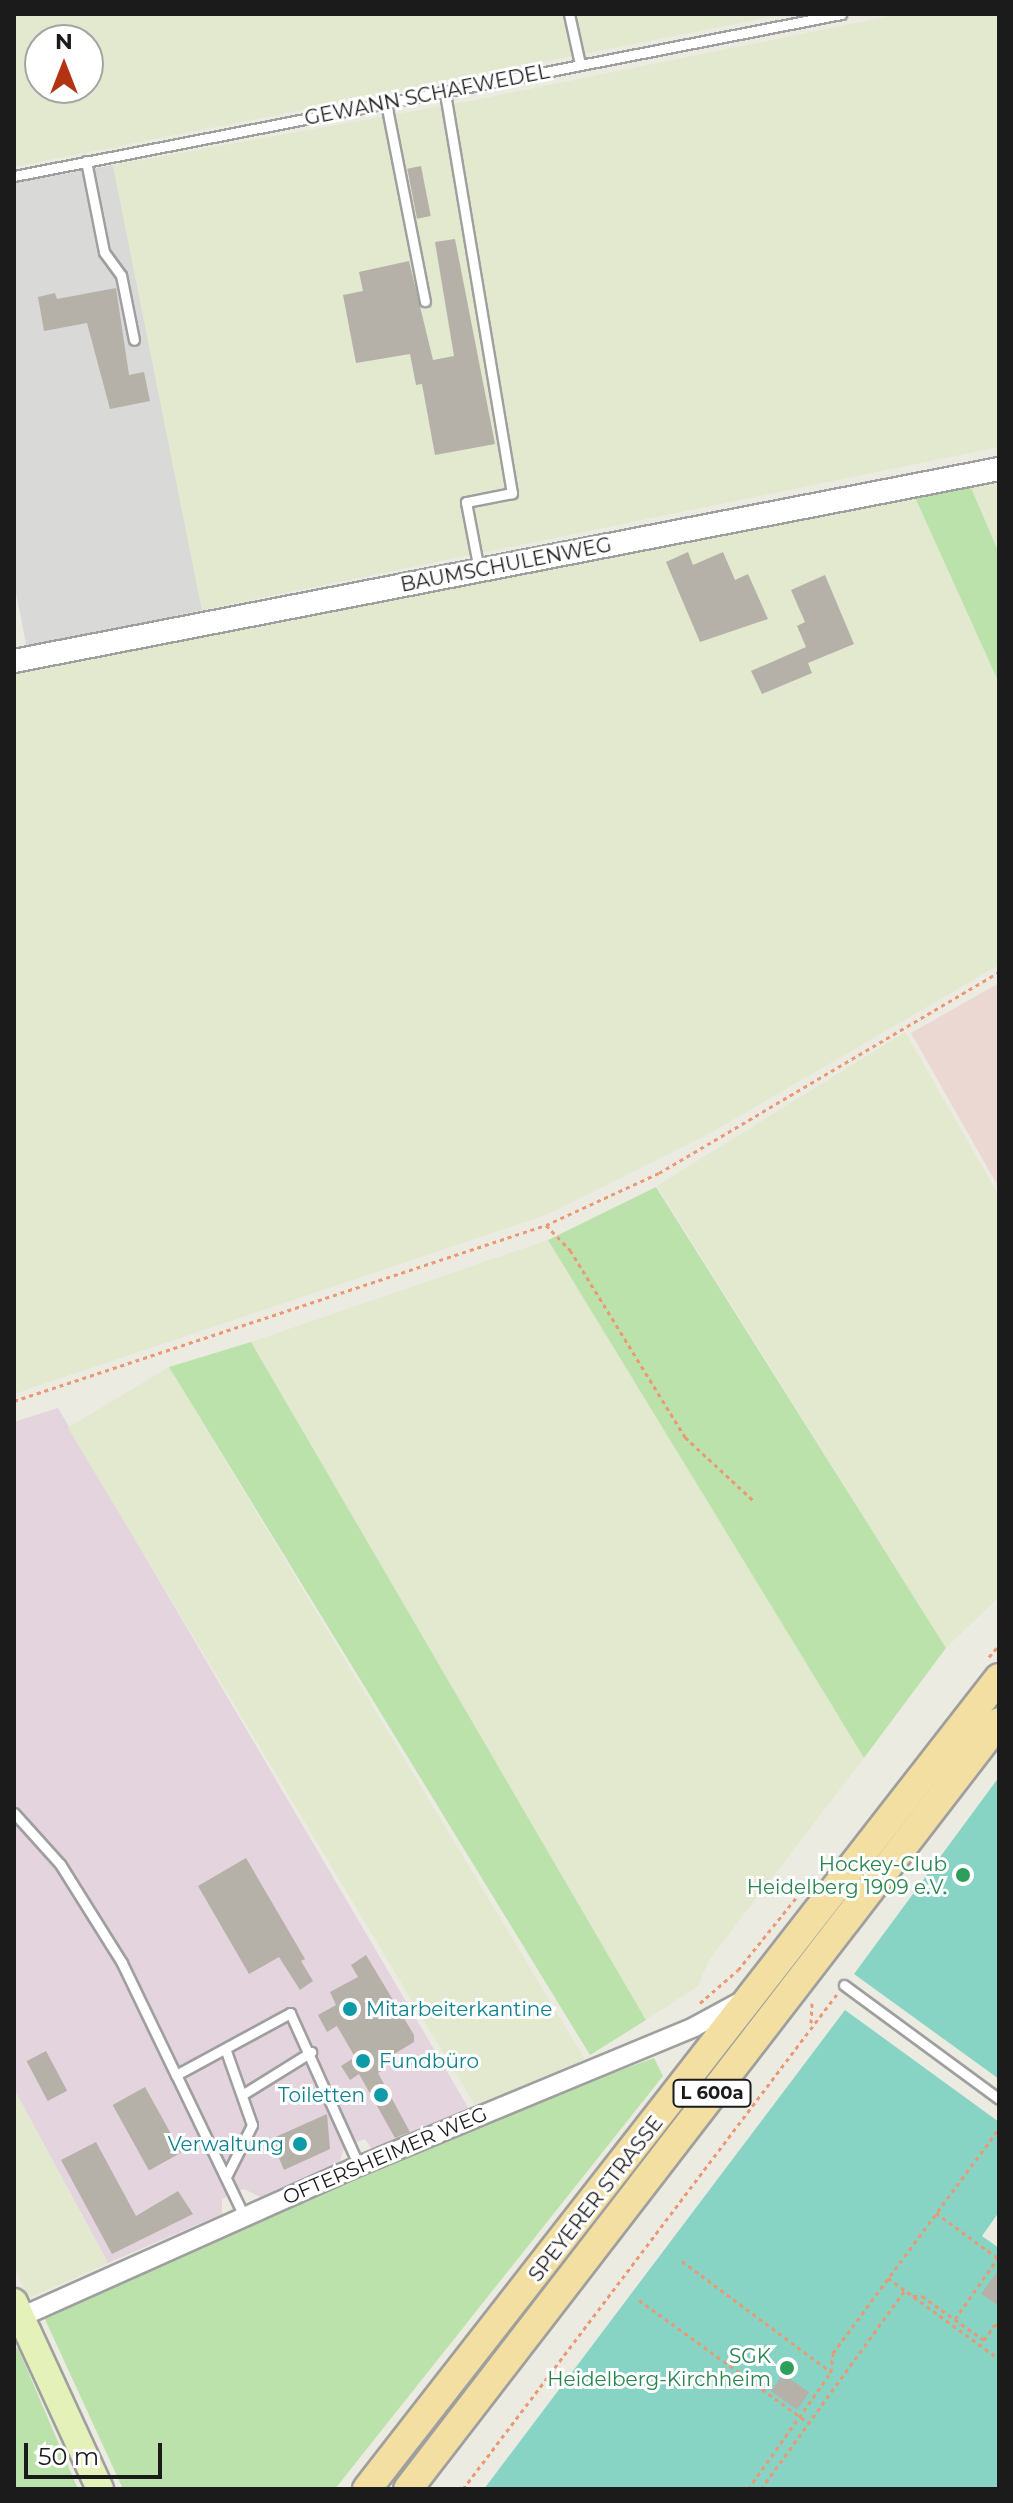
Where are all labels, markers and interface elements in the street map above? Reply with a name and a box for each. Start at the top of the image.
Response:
north arrow [24,24,104,104]
text: N [55,28,73,55]
street label: GEWANN SCHAFWEDEL [303,59,551,131]
street label: BAUMSCHULENWEG [398,533,614,597]
place label: Hockey-Club Heidelberg 1909 e.V. [747,1852,947,1899]
marker: Hockey-Club Heidelberg 1909 e.V. [954,1866,972,1884]
place label: Mitarbeiterkantine [366,1997,552,2021]
marker: Mitarbeiterkantine [341,2000,359,2018]
place label: Fundbüro [379,2049,479,2073]
marker: Fundbüro [354,2052,372,2070]
road number: L 600a [672,2079,752,2107]
place label: Toiletten [278,2083,365,2107]
marker: Toiletten [372,2086,390,2104]
street label: OFTERSHEIMER WEG [279,2102,491,2210]
street label: SPEYERER STRASSE [524,2111,668,2287]
place label: Verwaltung [168,2132,284,2156]
marker: Verwaltung [291,2135,309,2153]
place label: SGK Heidelberg-Kirchheim [547,2344,771,2391]
marker: SGK Heidelberg-Kirchheim [778,2359,796,2377]
scale bar [28,2427,166,2477]
text: 50 m [38,2442,99,2471]

